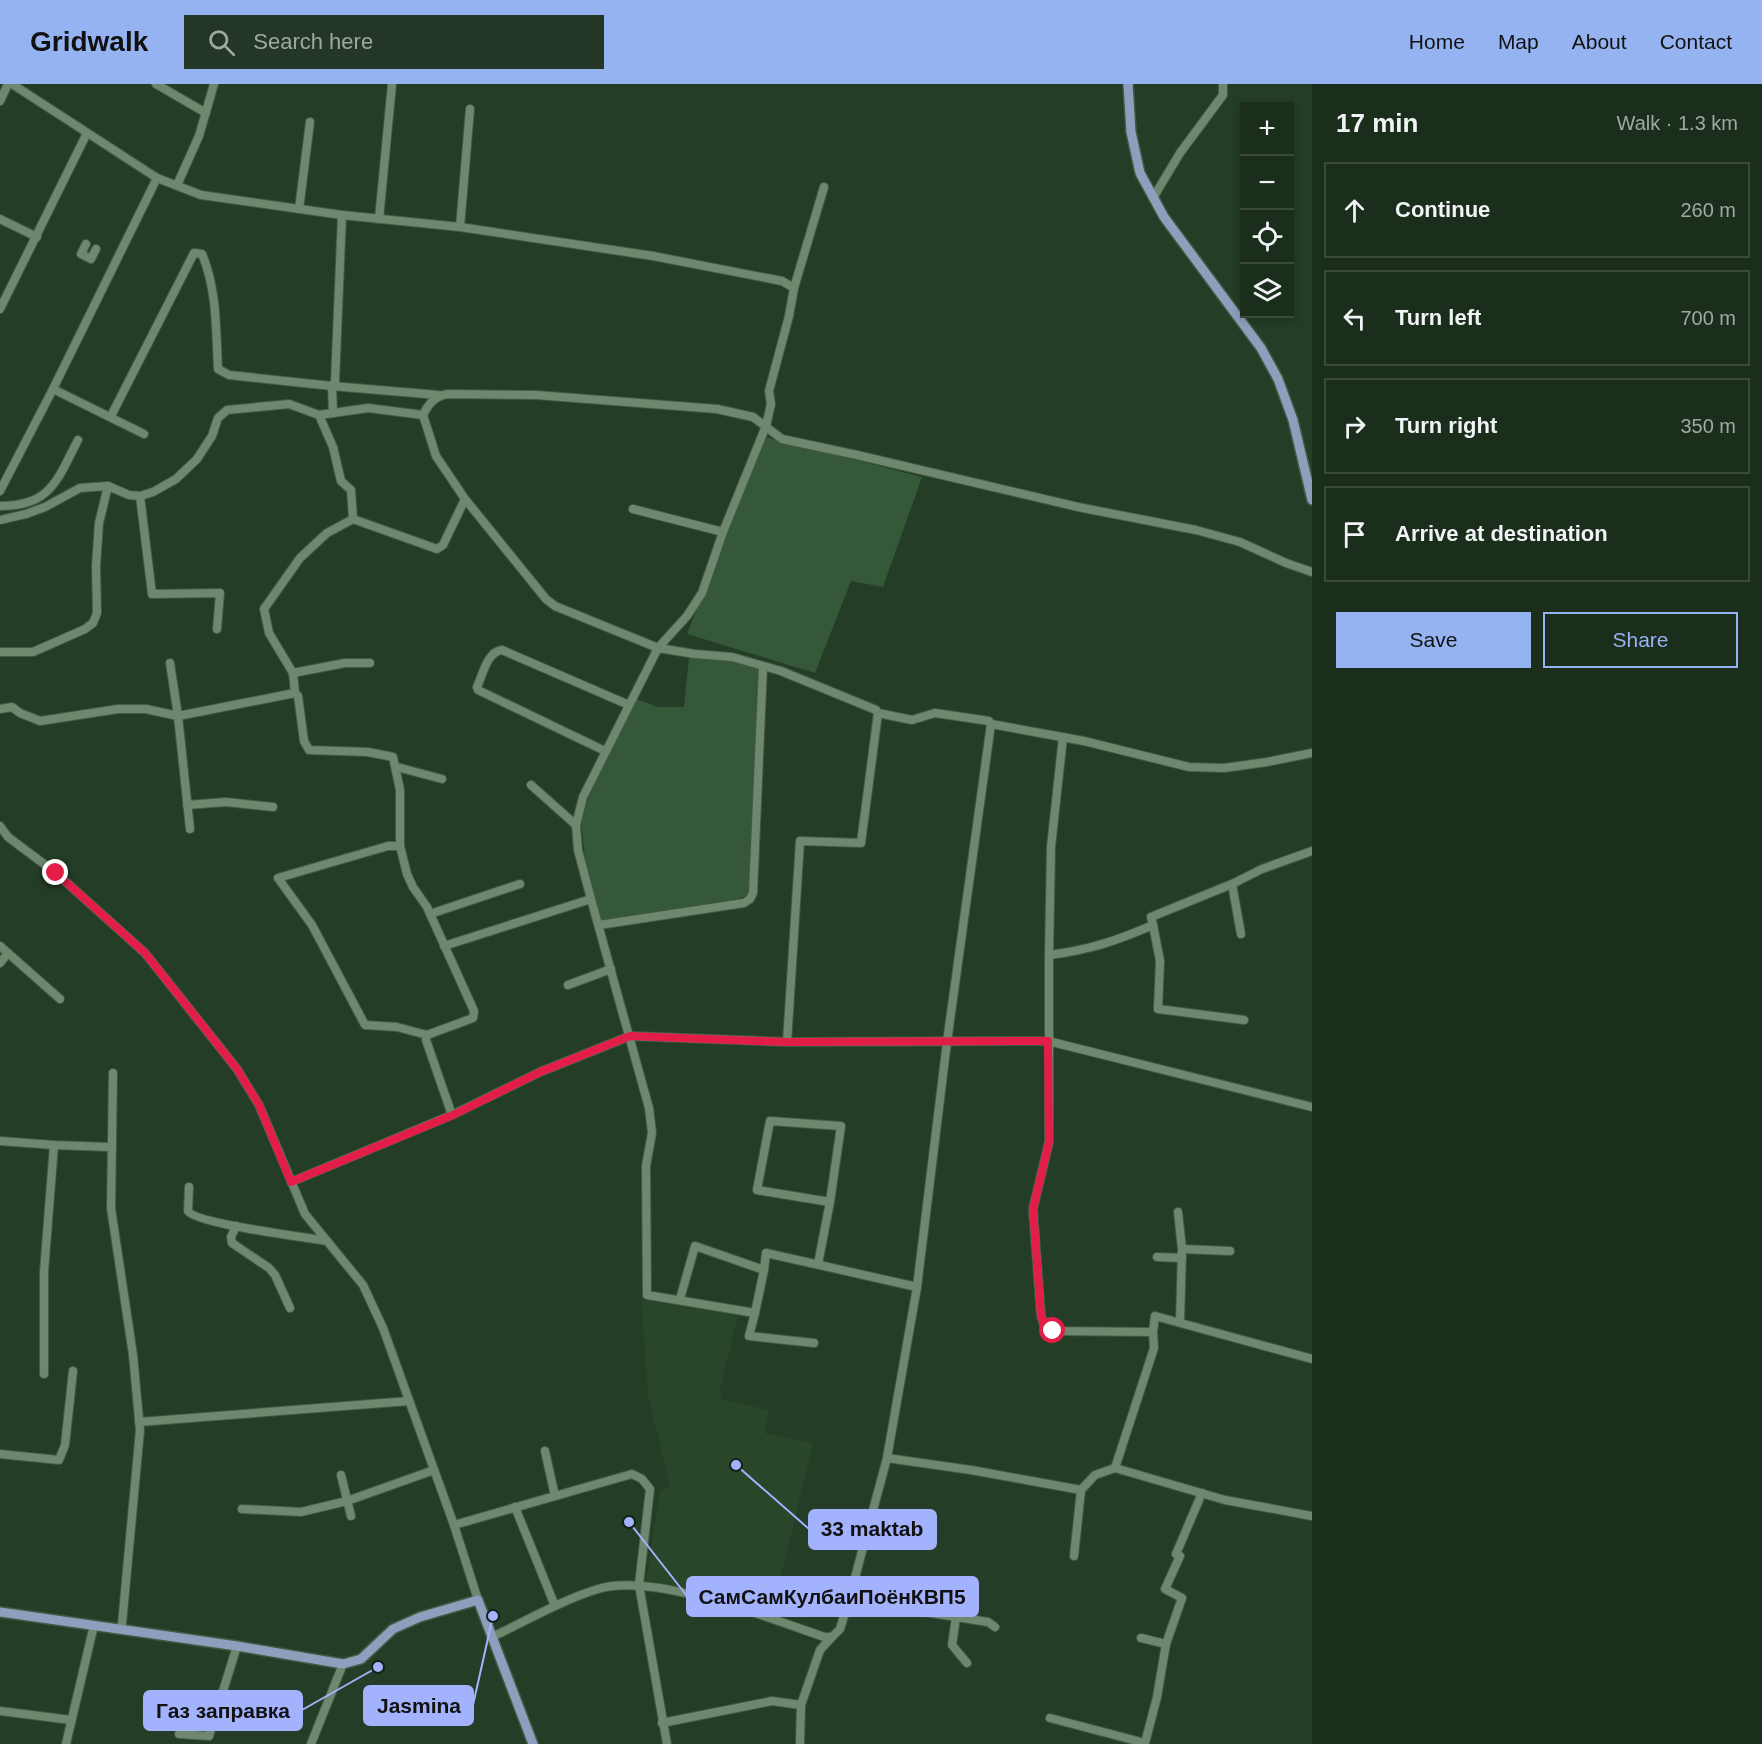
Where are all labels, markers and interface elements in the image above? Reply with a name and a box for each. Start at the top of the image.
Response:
search box [184,15,604,69]
text: Gridwalk [30,26,148,57]
icon: search [205,26,238,59]
text: Search here [253,29,373,54]
text: Home [1409,30,1465,53]
text: Map [1498,30,1539,53]
text: About [1572,30,1627,53]
text: Contact [1660,30,1732,53]
map controls [1240,102,1294,318]
button: + [1240,102,1294,156]
text: 17 min [1336,108,1418,138]
text: Walk · 1.3 km [1617,112,1738,134]
button: − [1240,156,1294,210]
icon: ahead [1338,194,1371,227]
text: Continue [1395,197,1490,222]
text: 260 m [1680,199,1736,221]
button: locate [1240,210,1294,264]
button: layers [1240,264,1294,318]
icon: left [1338,302,1371,335]
text: Turn left [1395,305,1481,330]
text: 700 m [1680,307,1736,329]
icon: right [1338,410,1371,443]
text: Turn right [1395,413,1497,438]
text: 350 m [1680,415,1736,437]
icon: arrive [1338,518,1371,551]
text: Arrive at destination [1395,521,1608,546]
button: Save [1336,612,1531,668]
button: Share [1543,612,1738,668]
route end [42,859,68,885]
route start [1039,1317,1065,1343]
callout: 33 maktab [809,1510,936,1549]
text: 33 maktab [821,1517,923,1540]
callout: СамСамКулбаиПоёнКВП5 [687,1577,978,1616]
text: СамСамКулбаиПоёнКВП5 [698,1585,966,1608]
callout: Jasmina [364,1686,473,1725]
callout: Газ заправка [144,1691,302,1730]
text: Jasmina [377,1694,461,1717]
text: Газ заправка [156,1699,290,1722]

